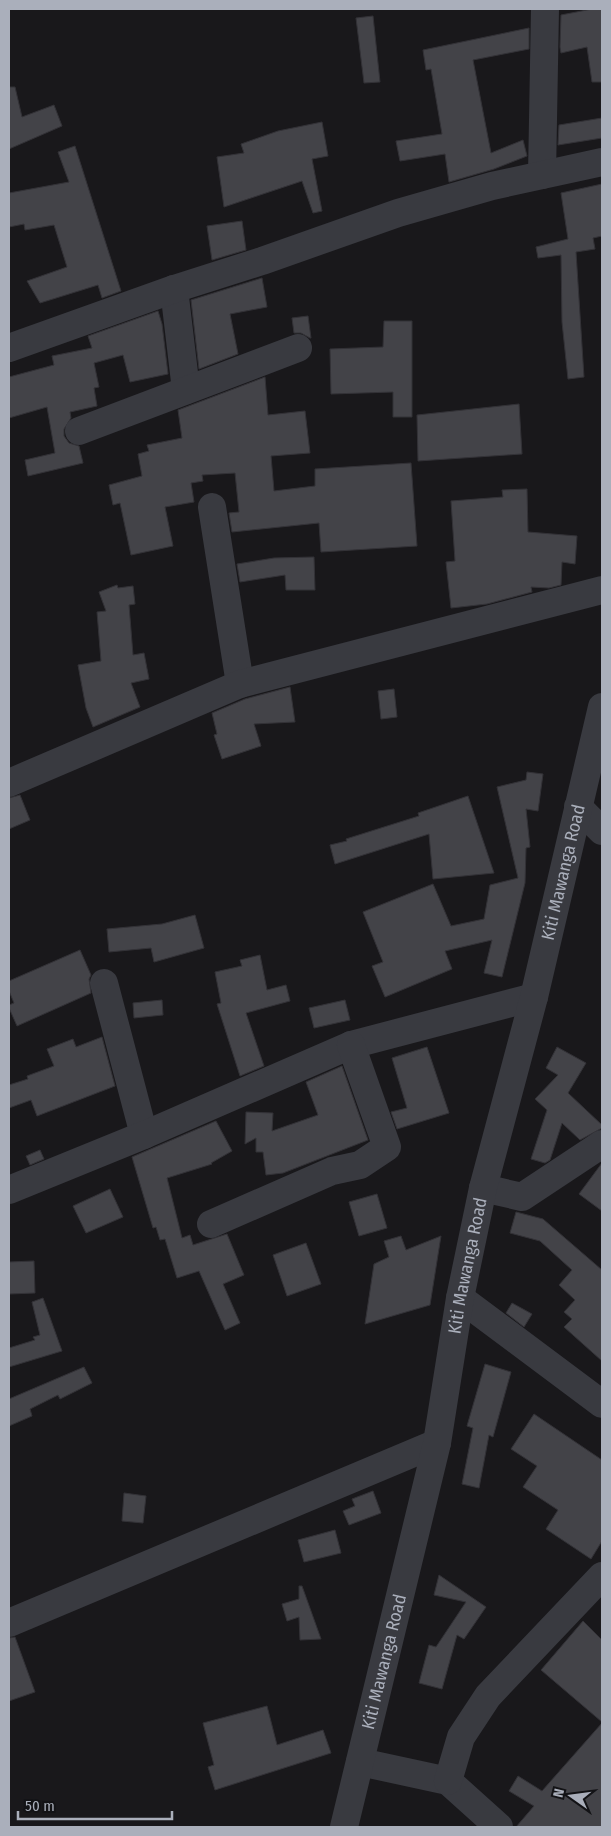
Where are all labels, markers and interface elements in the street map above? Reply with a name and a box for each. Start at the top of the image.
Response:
street label: Kiti Mawanga Road [537,802,590,942]
street label: Kiti Mawanga Road [443,1195,492,1336]
street label: Kiti Mawanga Road [357,1592,411,1732]
north arrow [546,1771,596,1821]
text: N [550,1787,568,1799]
scale bar [18,1788,171,1820]
text: 50 m [25,1797,55,1815]

